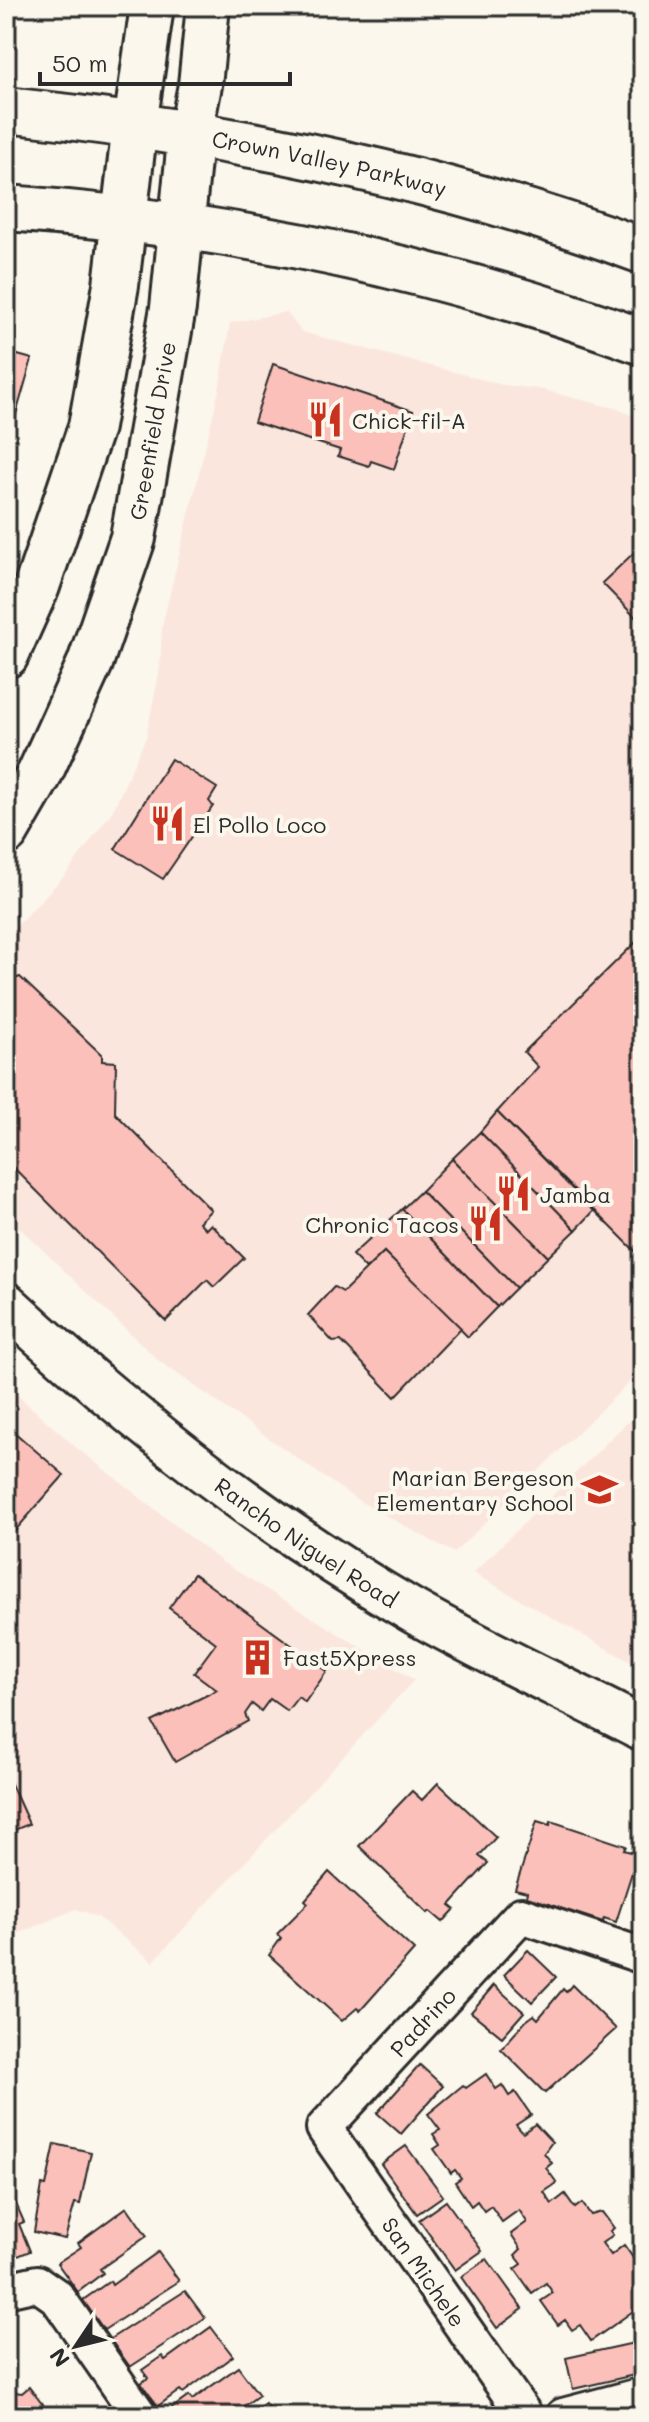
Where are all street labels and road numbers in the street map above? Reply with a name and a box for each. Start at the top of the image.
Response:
street label: Crown Valley Parkway [210,123,450,203]
street label: Greenfield Drive [122,339,181,522]
street label: Rancho Niguel Road [209,1470,403,1614]
street label: Padrino [383,1981,462,2062]
street label: San Michele [375,2211,473,2333]

